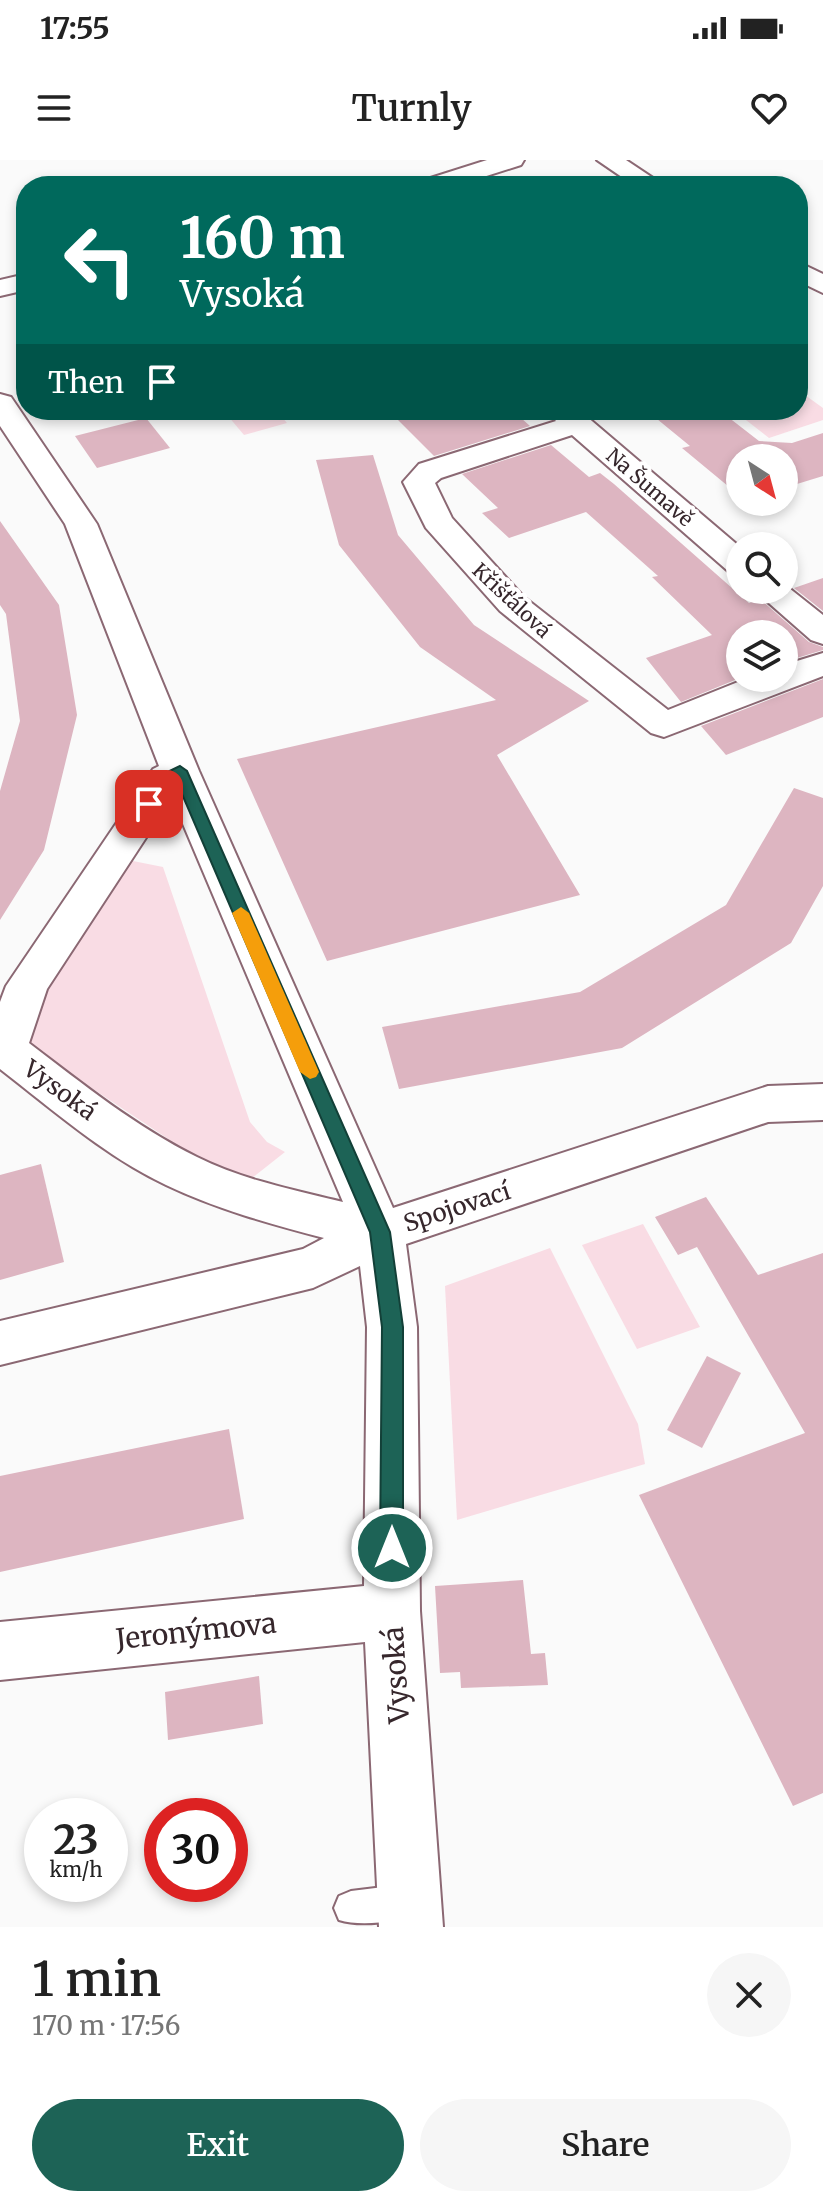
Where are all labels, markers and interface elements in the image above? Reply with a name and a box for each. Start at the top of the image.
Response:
text: 17:55 [40,9,110,47]
icon: menu [32,86,76,130]
text: Turnly [351,86,472,131]
icon: heart [747,86,791,130]
text: 160 m [180,203,345,273]
icon: left [48,208,152,312]
text: Vysoká [180,272,304,317]
icon: arrive [140,360,184,404]
text: Then [48,363,124,401]
street label: Na Šumavě [602,442,699,531]
north arrow [726,444,798,516]
map controls [726,444,798,692]
button: search [726,532,798,604]
street label: Křišťálová [468,557,557,643]
button: layers [726,620,798,692]
pin [115,770,183,838]
icon: arrive [127,782,171,826]
street label: Vysoká [17,1053,103,1127]
street label: Spojovací [400,1175,516,1239]
position arrow [350,1506,434,1590]
street label: Jeronýmova [113,1605,278,1657]
street label: Vysoká [375,1626,417,1725]
speed limit sign: 30 [144,1798,248,1902]
text: 23 [53,1815,99,1865]
text: km/h [50,1857,102,1882]
text: 1 min [32,1949,161,2009]
button: close [707,1953,791,2037]
text: 170 m · 17:56 [32,2009,180,2042]
button: Exit [32,2099,404,2191]
button: Share [420,2099,791,2191]

